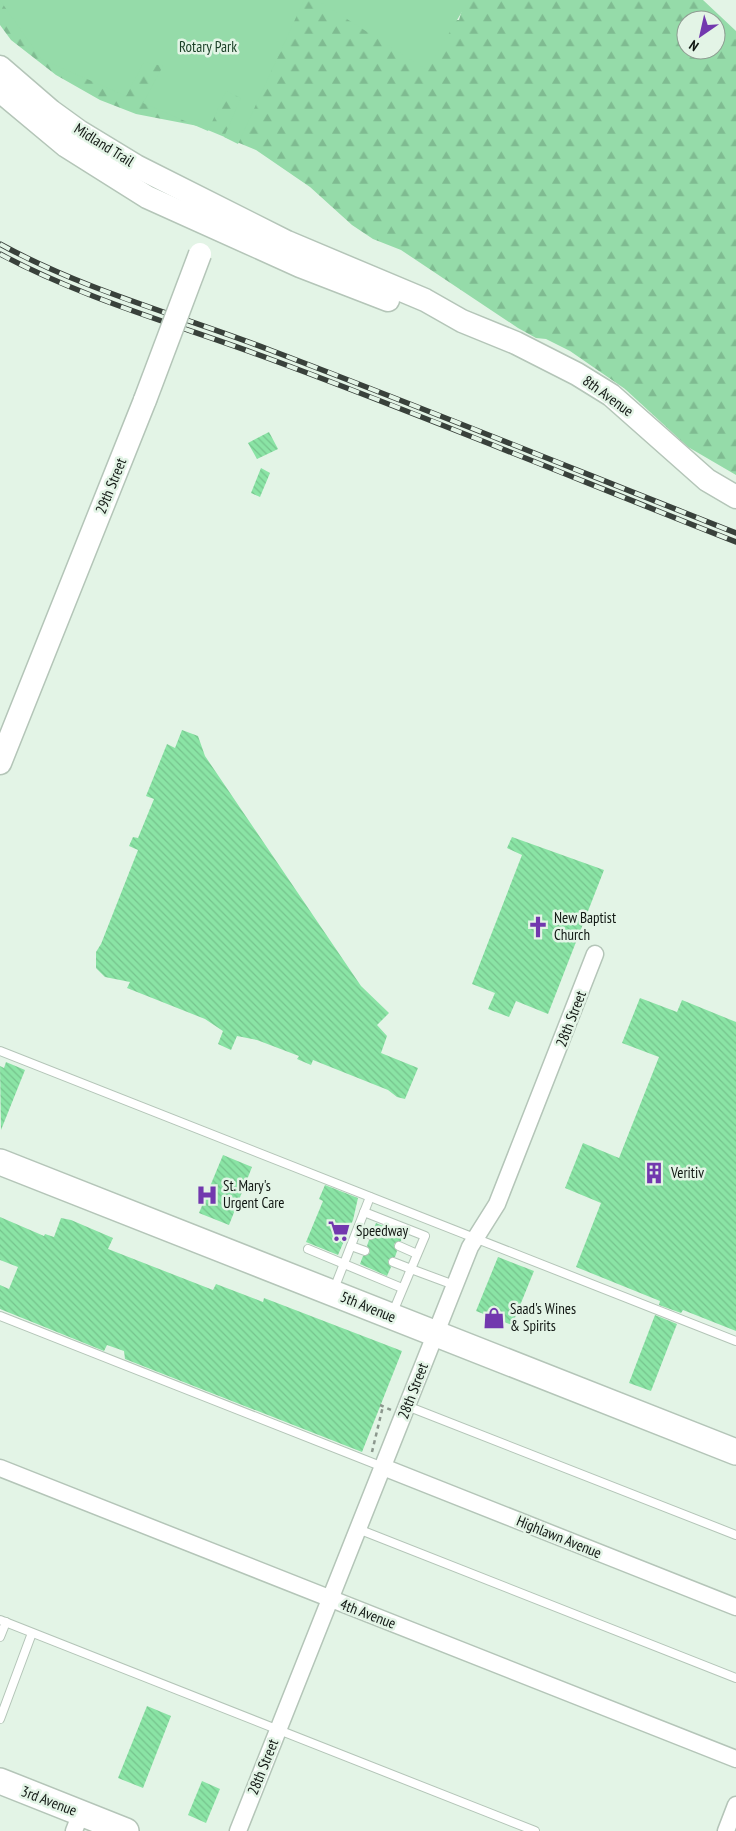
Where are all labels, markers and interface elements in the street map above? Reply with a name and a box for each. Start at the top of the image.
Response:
north arrow [676,10,726,60]
text: N [686,36,702,55]
park label: Rotary Park [179,37,237,56]
street label: Midland Trail [71,119,138,171]
street label: 8th Avenue [579,371,637,420]
street label: 29th Street [91,455,130,516]
place label: New Baptist Church [554,908,616,944]
church icon: New Baptist Church [525,914,551,940]
street label: 28th Street [551,988,590,1050]
building icon: Veritiv [641,1160,667,1186]
place label: Veritiv [670,1163,704,1182]
place label: St. Mary's Urgent Care [223,1176,284,1212]
hospital icon: St. Mary's Urgent Care [194,1182,220,1208]
supermarket icon: Speedway [326,1218,352,1244]
place label: Speedway [356,1221,409,1240]
street label: 5th Avenue [338,1287,399,1326]
place label: Saad's Wines & Spirits [510,1299,576,1335]
shop icon: Saad's Wines & Spirits [481,1305,507,1331]
street label: 28th Street [393,1360,432,1422]
street label: Highlawn Avenue [514,1511,604,1562]
street label: 4th Avenue [338,1594,399,1633]
street label: 28th Street [243,1736,282,1797]
street label: 3rd Avenue [19,1781,80,1820]

